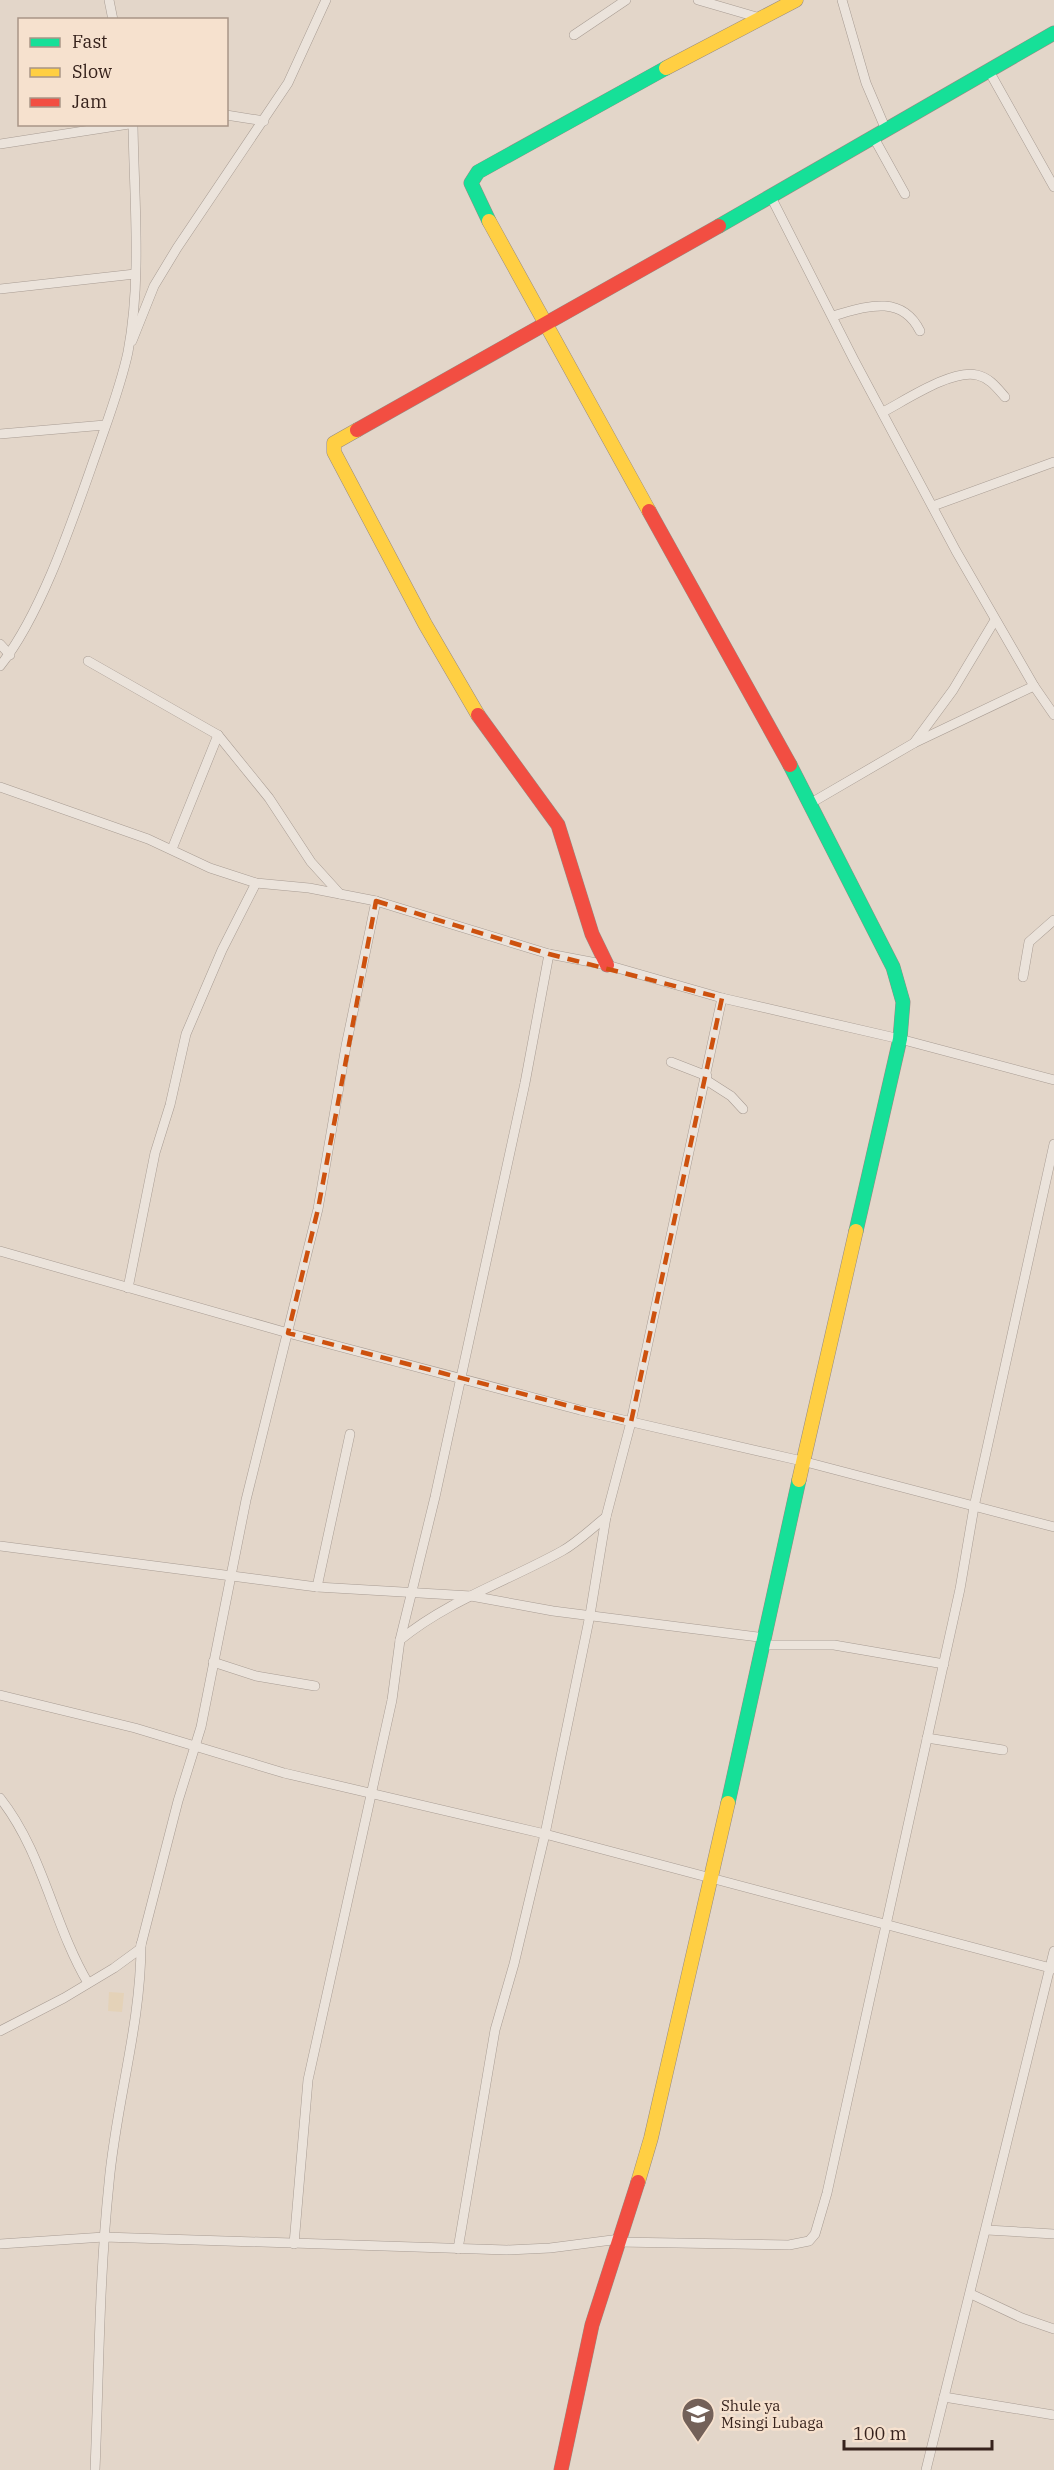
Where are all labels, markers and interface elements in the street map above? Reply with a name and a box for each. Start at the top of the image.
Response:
legend [18,18,228,126]
text: Fast [72,30,107,53]
text: Slow [72,60,112,83]
text: Jam [72,90,107,113]
school or university icon: Shule ya Msingi Lubaga [680,2396,716,2443]
place label: Shule ya Msingi Lubaga [721,2396,824,2432]
scale bar [844,2413,992,2451]
text: 100 m [853,2422,907,2445]

